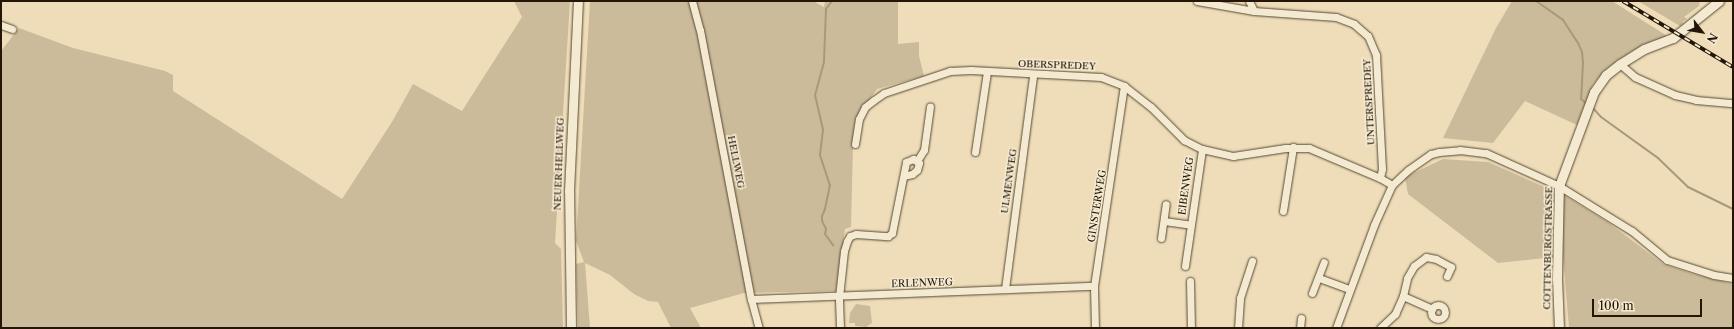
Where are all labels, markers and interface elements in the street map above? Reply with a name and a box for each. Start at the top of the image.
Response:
north arrow [1682,12,1722,52]
text: N [1704,30,1721,46]
street label: OBERSPREDEY [1018,58,1096,72]
street label: UNTERSPREDEY [1361,59,1377,145]
street label: NEUER HELLWEG [551,117,567,211]
street label: HELLWEG [725,135,747,189]
street label: ULMENWEG [999,148,1019,214]
street label: EIBENWEG [1176,156,1196,216]
street label: GINSTERWEG [1085,169,1109,243]
street label: COTTENBURGSTRASSE [1541,186,1555,310]
street label: ERLENWEG [891,276,953,290]
scale bar [1594,291,1704,317]
text: 100 m [1599,298,1634,313]

